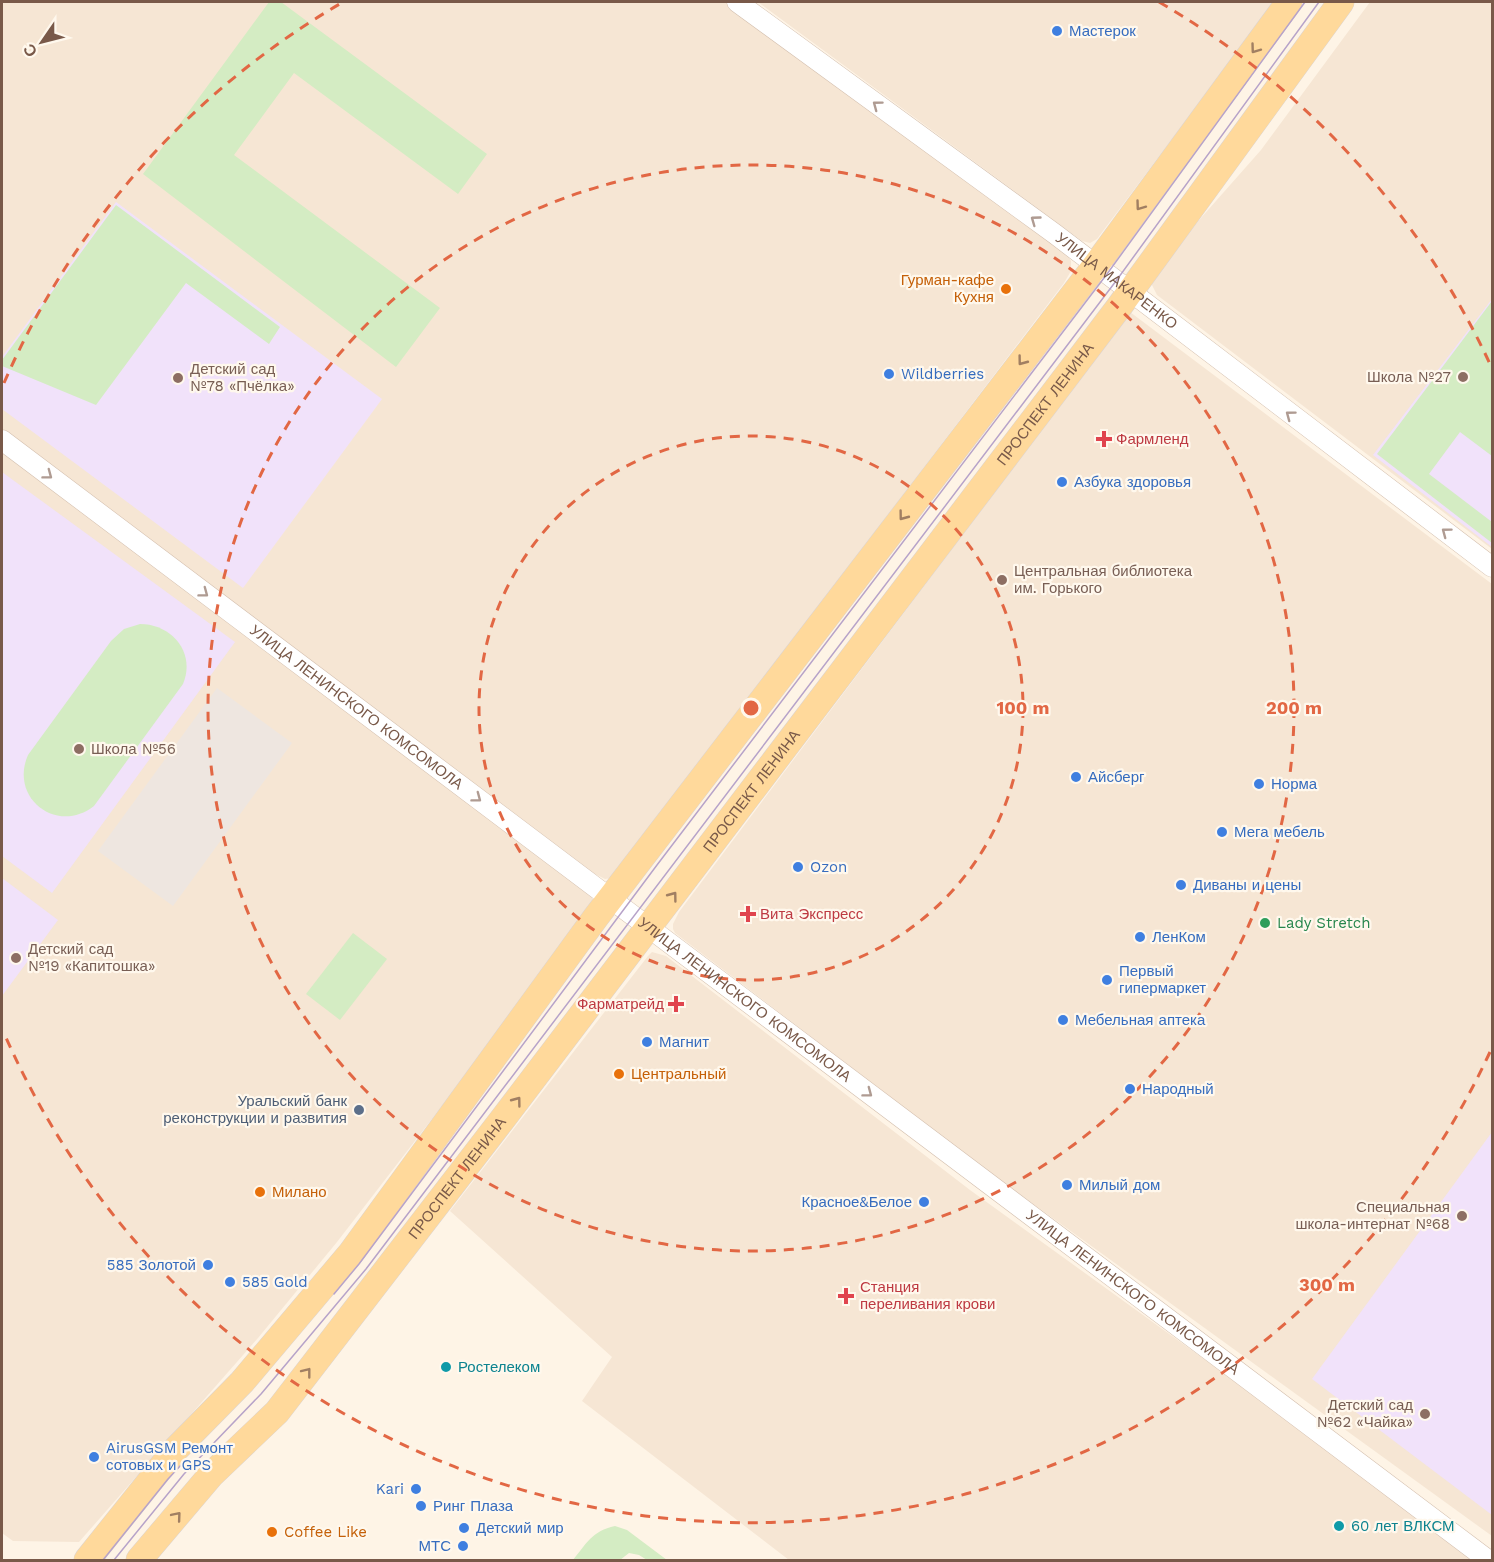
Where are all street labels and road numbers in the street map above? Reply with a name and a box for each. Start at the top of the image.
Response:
street label: УЛИЦА МАКАРЕНКО [1052,229,1181,333]
street label: ПРОСПЕКТ ЛЕНИНА [993,339,1098,469]
street label: УЛИЦА ЛЕНИНСКОГО КОМСОМОЛА [246,621,467,793]
street label: ПРОСПЕКТ ЛЕНИНА [699,726,804,856]
street label: УЛИЦА ЛЕНИНСКОГО КОМСОМОЛА [635,914,855,1086]
street label: ПРОСПЕКТ ЛЕНИНА [405,1113,510,1243]
street label: УЛИЦА ЛЕНИНСКОГО КОМСОМОЛА [1023,1206,1243,1378]

